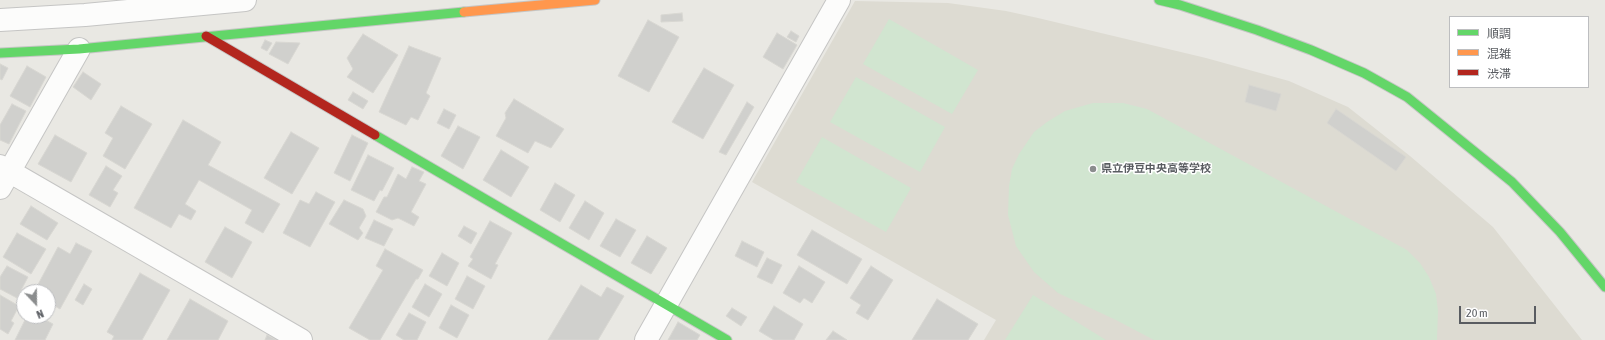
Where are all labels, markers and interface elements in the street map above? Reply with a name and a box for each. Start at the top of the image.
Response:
legend [1449,16,1589,88]
text: 順調 [1487,27,1511,41]
text: 混雑 [1487,47,1511,61]
text: 渋滞 [1487,67,1511,81]
place label: 県立伊豆中央高等学校 [1101,162,1211,176]
marker: 県立伊豆中央高等学校 [1088,164,1098,174]
north arrow [16,284,56,324]
scale bar [1461,298,1538,324]
text: 20 m [1466,306,1488,320]
text: N [35,307,45,321]

